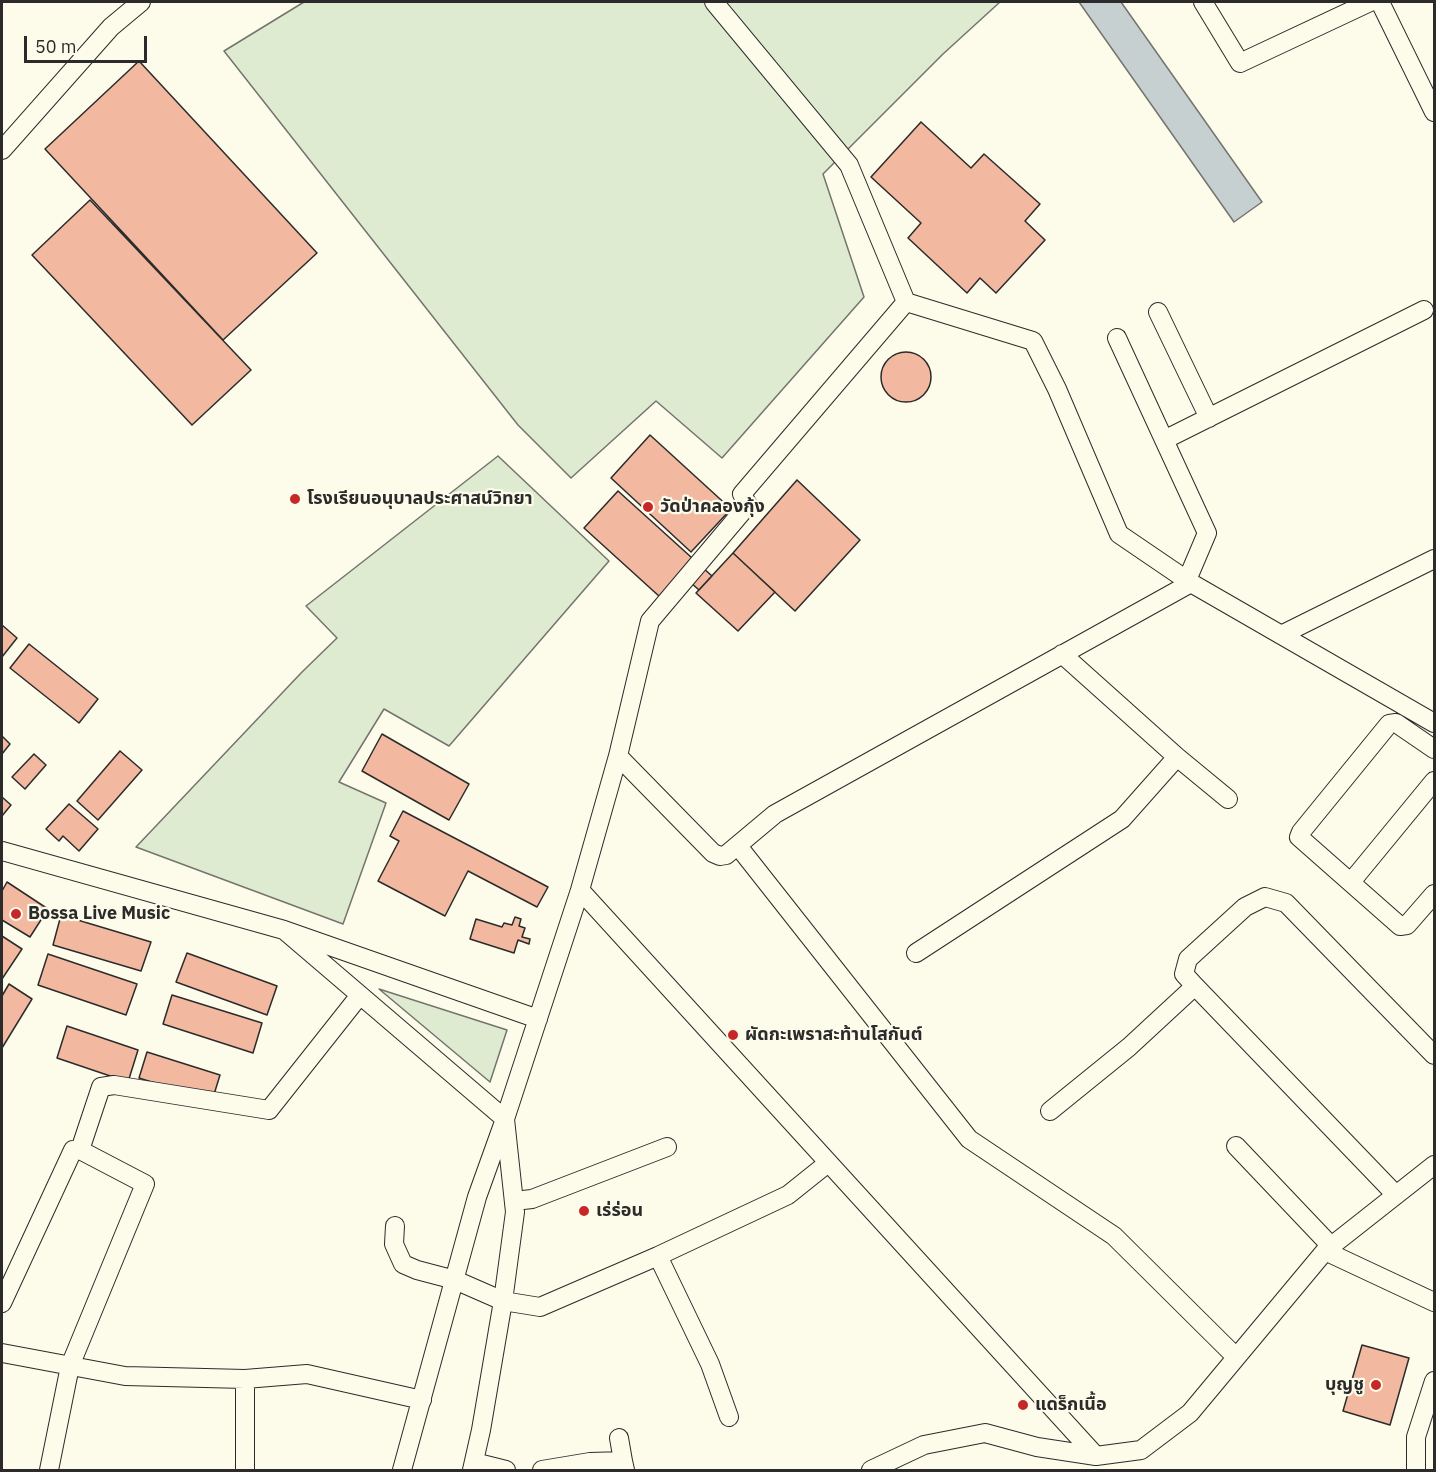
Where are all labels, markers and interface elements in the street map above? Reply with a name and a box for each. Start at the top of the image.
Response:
scale bar [27,24,150,62]
text: 50 m [35,35,77,58]
place label: โรงเรียนอนุบาลประศาสน์วิทยา [307,488,533,510]
marker: โรงเรียนอนุบาลประศาสน์วิทยา [288,492,302,506]
place label: วัดป่าคลองกุ้ง [660,496,765,518]
marker: วัดป่าคลองกุ้ง [641,500,655,514]
place label: Bossa Live Music [28,903,170,925]
marker: Bossa Live Music [9,907,23,921]
place label: ผัดกะเพราสะท้านโสกันต์ [745,1024,922,1046]
marker: ผัดกะเพราสะท้านโสกันต์ [726,1028,740,1042]
place label: เร่ร่อน [596,1200,643,1222]
marker: เร่ร่อน [577,1204,591,1218]
place label: บุญชู [1325,1374,1364,1396]
marker: บุญชู [1369,1378,1383,1392]
place label: แดร็กเนื้อ [1035,1394,1107,1416]
marker: แดร็กเนื้อ [1016,1398,1030,1412]

